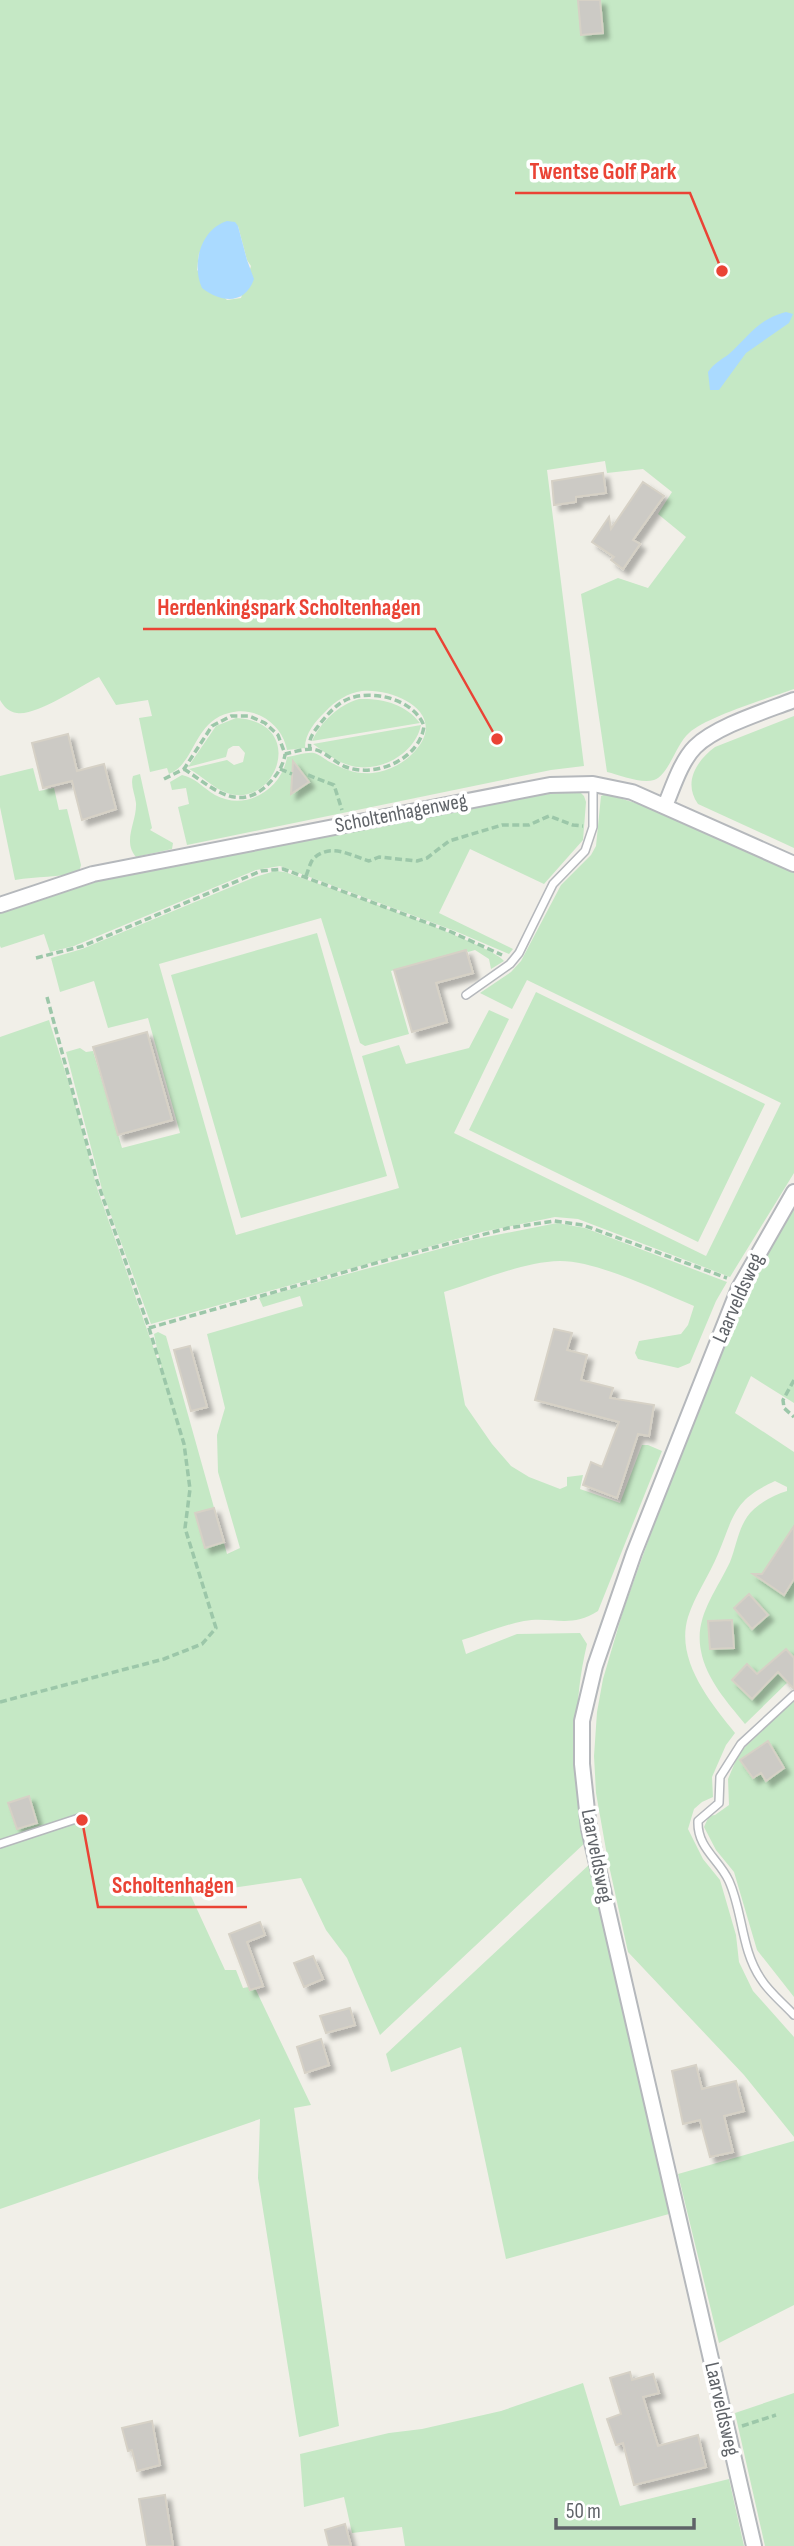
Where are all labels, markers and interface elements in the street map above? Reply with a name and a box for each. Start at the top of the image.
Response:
callout: Twentse Golf Park [515,149,690,193]
text: Twentse Golf Park [530,158,677,186]
callout: Herdenkingspark Scholtenhagen [143,585,435,629]
text: Herdenkingspark Scholtenhagen [157,594,421,622]
street label: Scholtenhagenweg [333,788,469,838]
street label: Laarveldsweg [707,1249,769,1347]
street label: Laarveldsweg [576,1807,618,1905]
callout: Scholtenhagen [98,1863,247,1907]
text: Scholtenhagen [112,1872,234,1900]
street label: Laarveldsweg [699,2360,745,2458]
scale bar [556,2486,694,2530]
text: 50 m [566,2499,601,2524]

